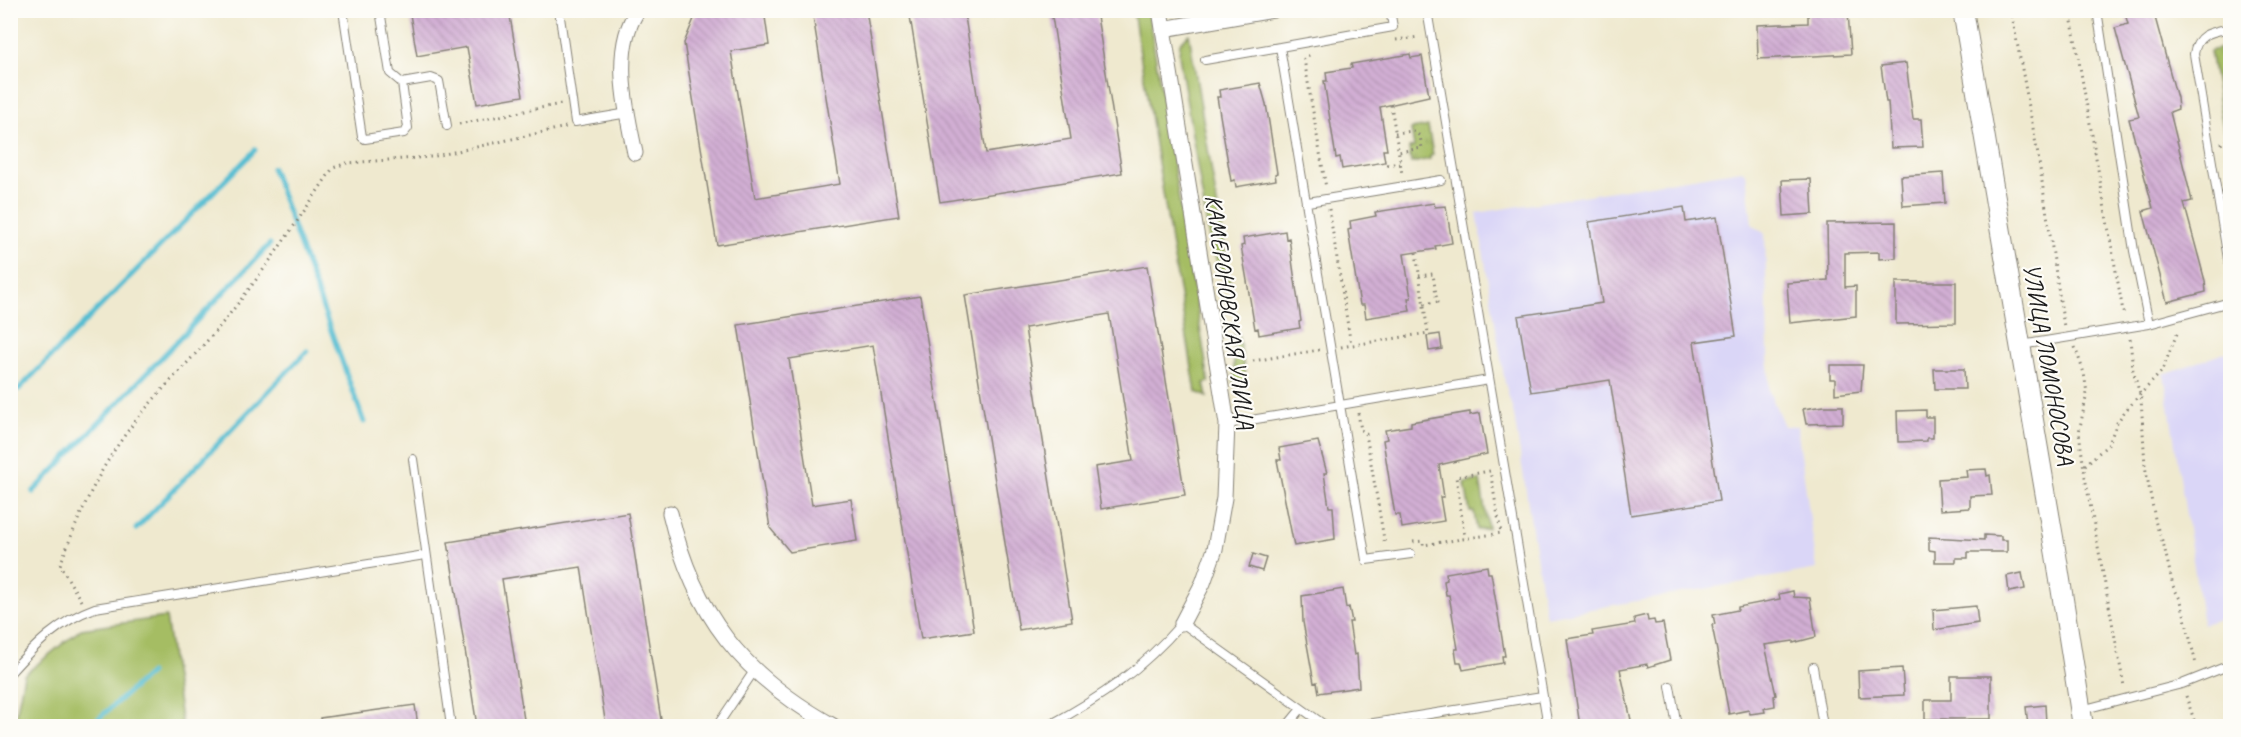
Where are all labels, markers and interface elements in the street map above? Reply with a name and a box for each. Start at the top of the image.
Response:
street label: КАМЕРОНОВСКАЯ УЛИЦА [1199,193,1261,432]
street label: УЛИЦА ЛОМОНОСОВА [2017,261,2082,468]

